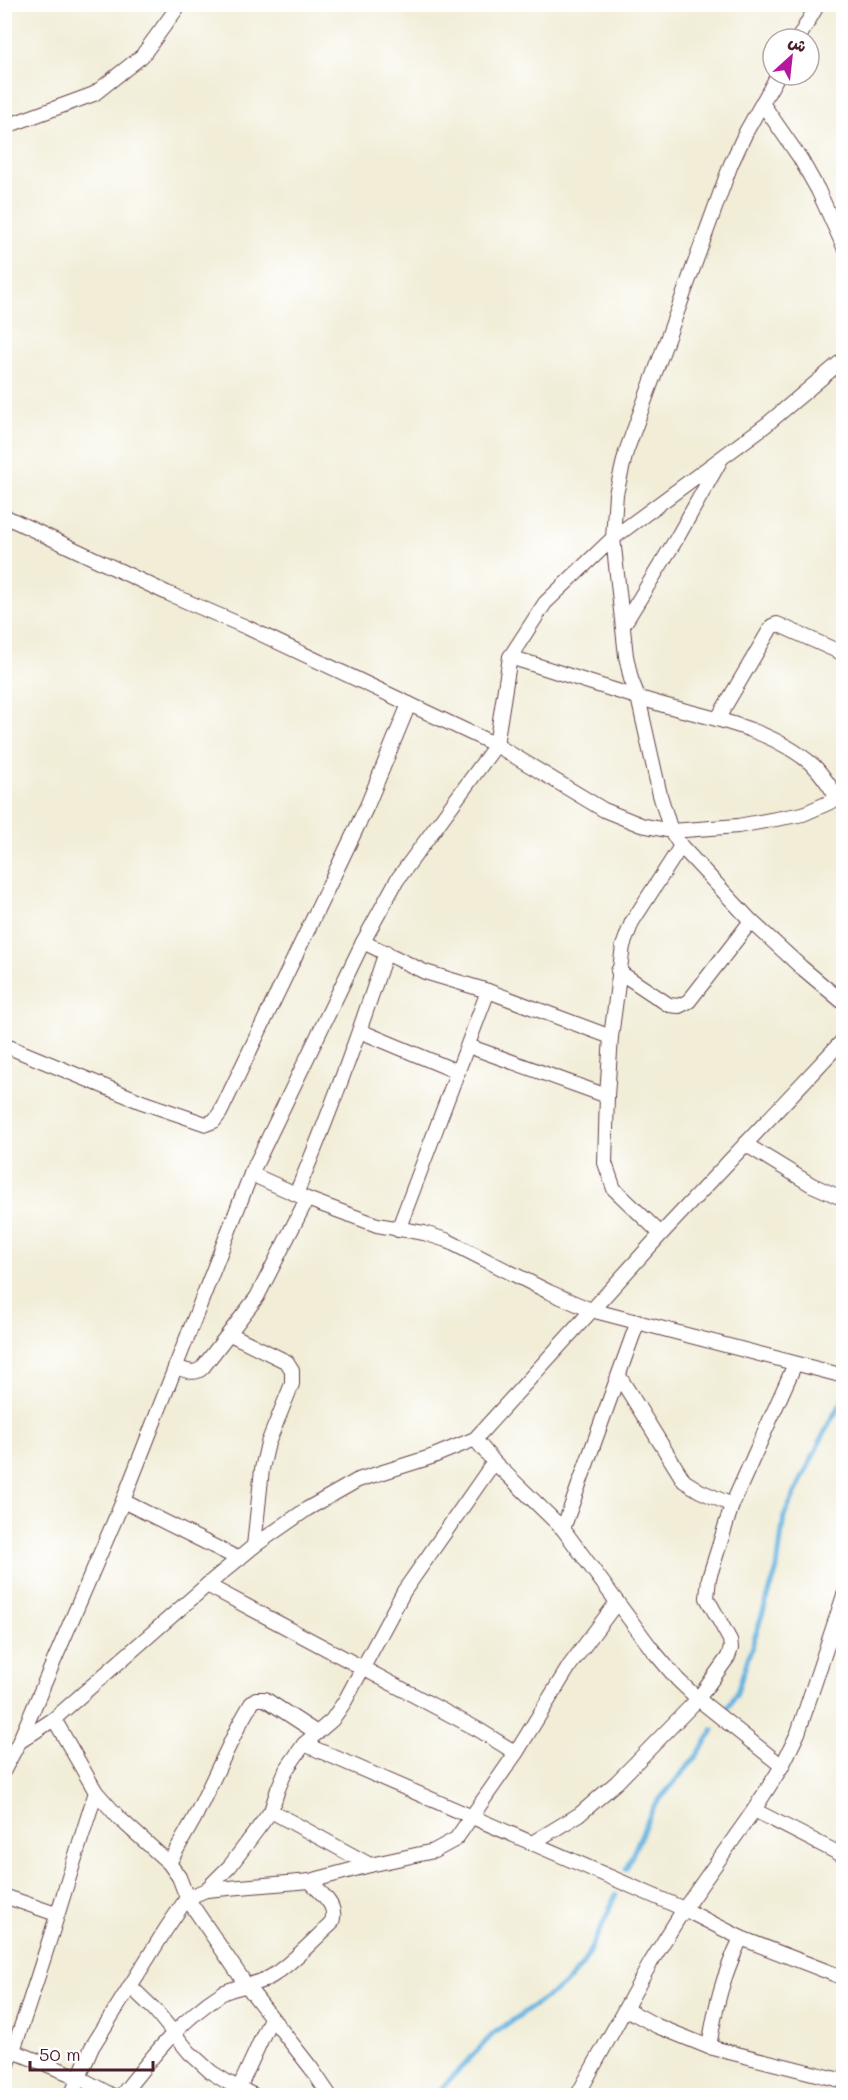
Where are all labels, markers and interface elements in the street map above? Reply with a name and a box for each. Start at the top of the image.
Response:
north arrow [761,27,821,87]
text: ش [785,30,811,57]
scale bar [30,2034,153,2072]
text: 50 m [39,2042,81,2066]

